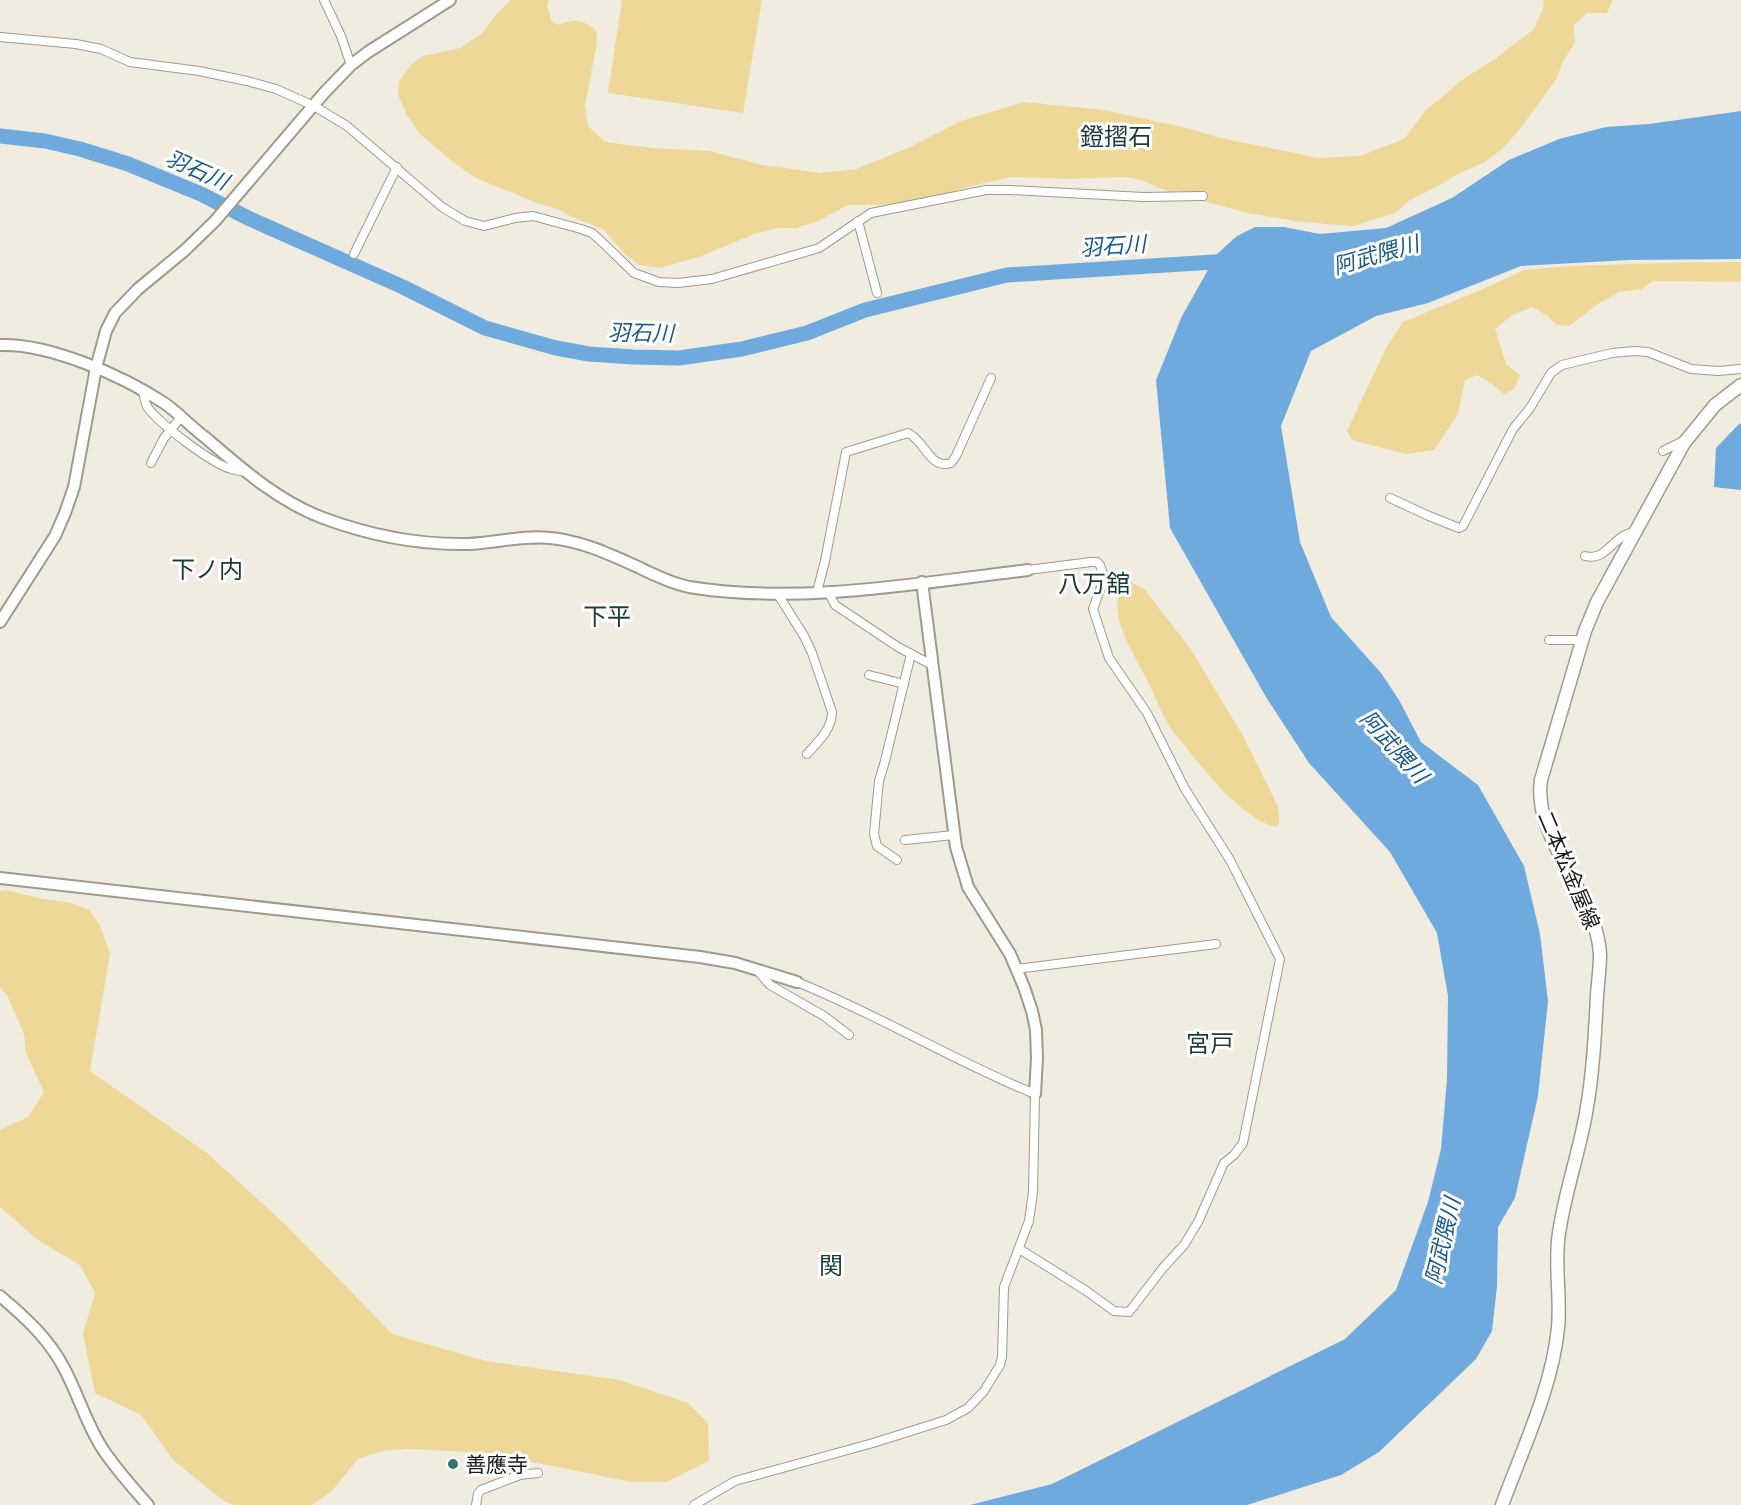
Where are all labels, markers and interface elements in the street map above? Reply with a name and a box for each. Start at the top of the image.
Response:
district label: 鐙摺石 [1080,122,1152,151]
water label: 羽石川 [161,144,234,197]
water label: 阿武隈川 [1330,229,1424,280]
water label: 羽石川 [1079,230,1149,262]
water label: 羽石川 [608,319,676,347]
district label: 下ノ内 [171,555,243,584]
district label: 八万舘 [1058,569,1130,598]
district label: 下平 [583,602,631,631]
water label: 阿武隈川 [1355,705,1435,790]
street label: 二本松金屋線 [1533,807,1605,933]
district label: 宮戸 [1186,1029,1234,1058]
water label: 阿武隈川 [1420,1193,1467,1287]
district label: 関 [819,1251,843,1280]
place label: 善應寺 [465,1452,528,1477]
marker: 善應寺 [446,1457,460,1471]

